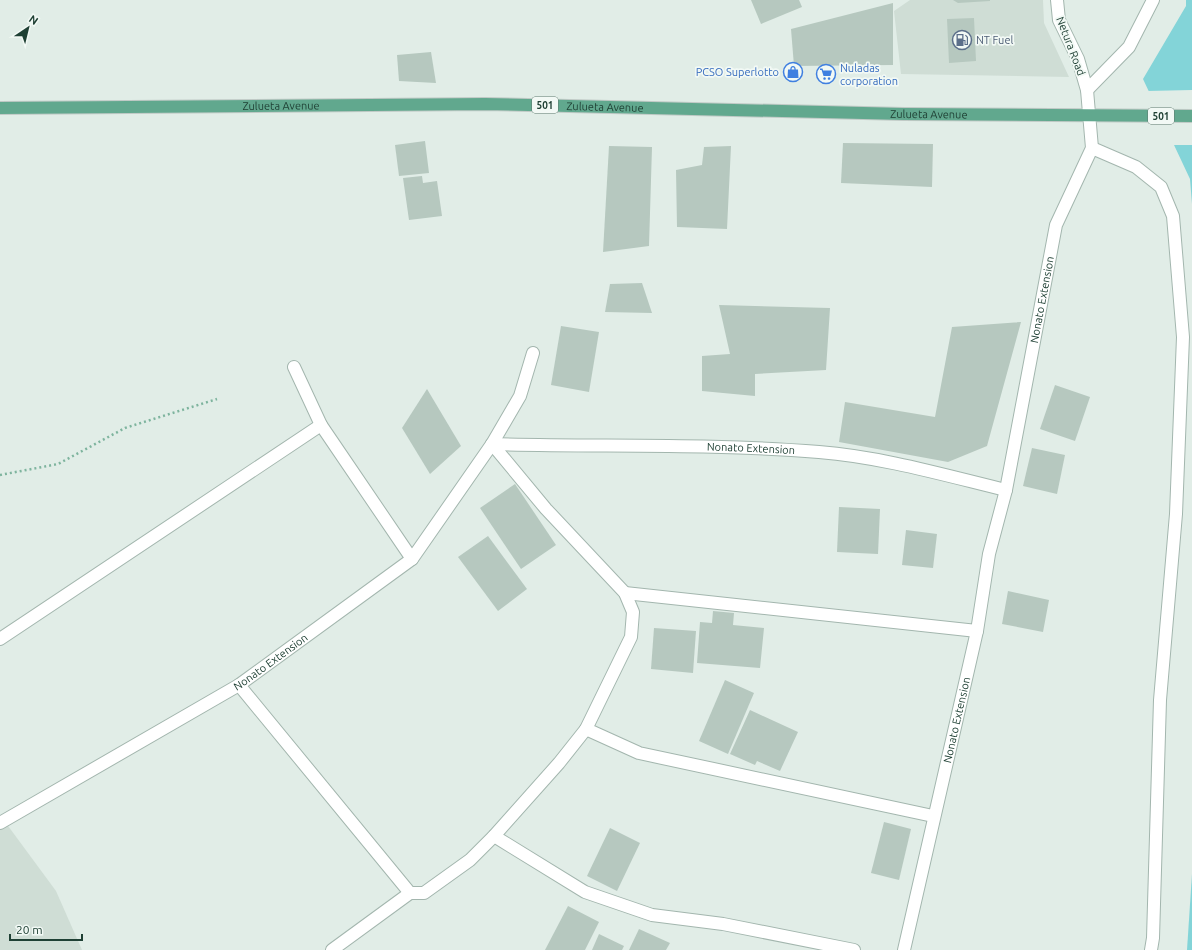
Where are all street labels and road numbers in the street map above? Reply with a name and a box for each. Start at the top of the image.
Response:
street label: Netura Road [1054,15,1088,77]
road number: 501 [532,97,558,113]
street label: Zulueta Avenue [242,99,320,112]
street label: Zulueta Avenue [566,100,644,114]
street label: Zulueta Avenue [890,108,968,120]
road number: 501 [1148,108,1174,124]
street label: Nonato Extension [1028,255,1056,344]
street label: Nonato Extension [707,441,795,456]
street label: Nonato Extension [232,631,310,693]
street label: Nonato Extension [941,676,972,764]

